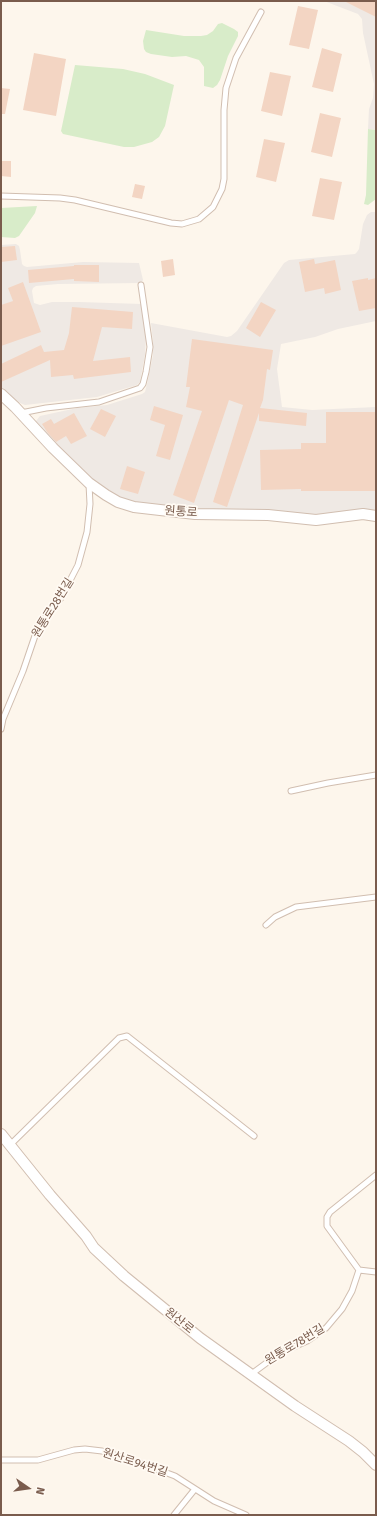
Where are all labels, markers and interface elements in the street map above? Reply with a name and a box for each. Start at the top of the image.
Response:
street label: 원통로 [164,504,198,520]
street label: 원통로28번길 [29,575,77,641]
street label: 원산로 [162,1305,196,1337]
street label: 원통로78번길 [263,1322,327,1368]
street label: 원산로94번길 [101,1446,169,1480]
north arrow [8,1468,48,1508]
text: N [33,1486,47,1496]

